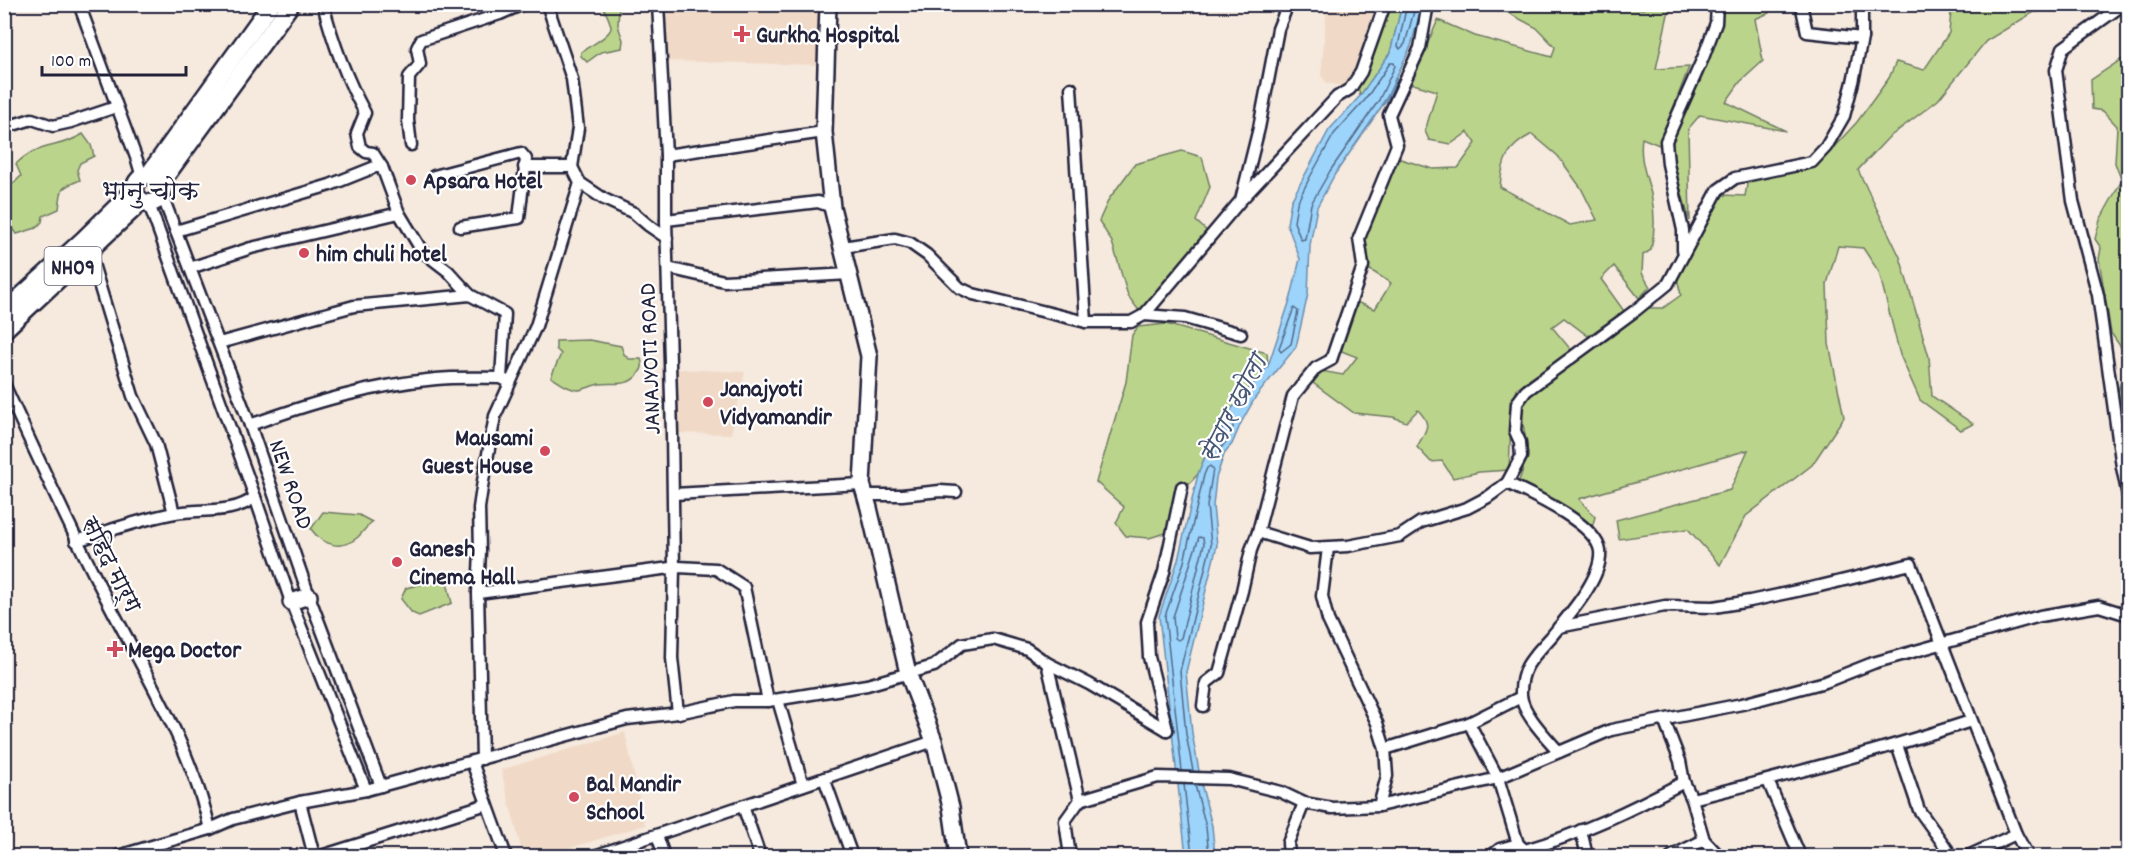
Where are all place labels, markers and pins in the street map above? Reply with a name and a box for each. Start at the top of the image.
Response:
place label: Gurkha Hospital [756,20,900,54]
marker: Gurkha Hospital [733,25,751,43]
place label: Apsara Hotel [423,166,543,200]
marker: Apsara Hotel [404,173,418,187]
place label: him chuli hotel [316,239,447,273]
marker: him chuli hotel [297,246,311,260]
place label: Janajyoti Vidyamandir [720,374,833,436]
marker: Janajyoti Vidyamandir [701,395,715,409]
place label: Mausami Guest House [422,423,534,485]
marker: Mausami Guest House [538,444,552,458]
place label: Ganesh Cinema Hall [409,534,515,596]
marker: Ganesh Cinema Hall [390,555,404,569]
place label: Mega Doctor [128,635,242,669]
marker: Mega Doctor [106,640,124,658]
place label: Bal Mandir School [586,769,682,831]
marker: Bal Mandir School [567,790,581,804]

